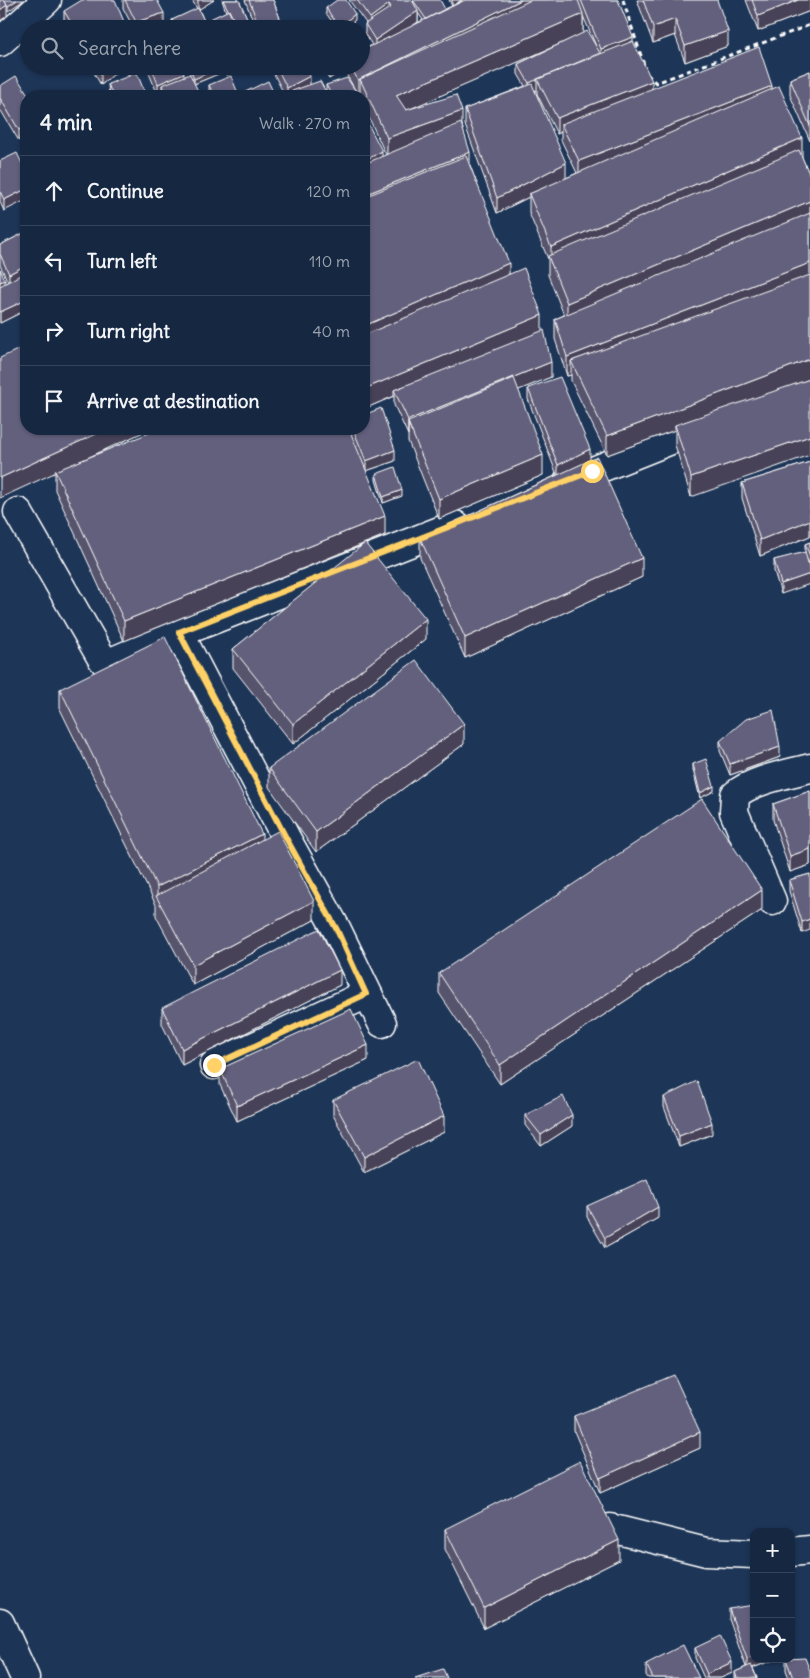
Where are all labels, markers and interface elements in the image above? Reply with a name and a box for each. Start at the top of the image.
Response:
search box [20,20,370,75]
icon: search [38,34,66,62]
text: Search here [78,36,181,60]
text: 4 min [40,109,92,136]
text: Walk · 270 m [259,113,350,133]
icon: ahead [40,177,68,205]
text: Continue [87,179,164,203]
text: 120 m [307,181,350,201]
icon: left [40,247,68,275]
text: Turn left [87,249,157,273]
text: 110 m [309,251,350,271]
icon: right [40,317,68,345]
text: Turn right [87,319,170,343]
text: 40 m [312,321,350,341]
icon: arrive [40,387,68,415]
text: Arrive at destination [87,389,260,413]
route start [581,460,604,483]
route end [203,1054,226,1077]
map controls [750,1528,795,1663]
button: + [750,1528,795,1573]
button: − [750,1573,795,1618]
button: locate [750,1618,795,1663]

